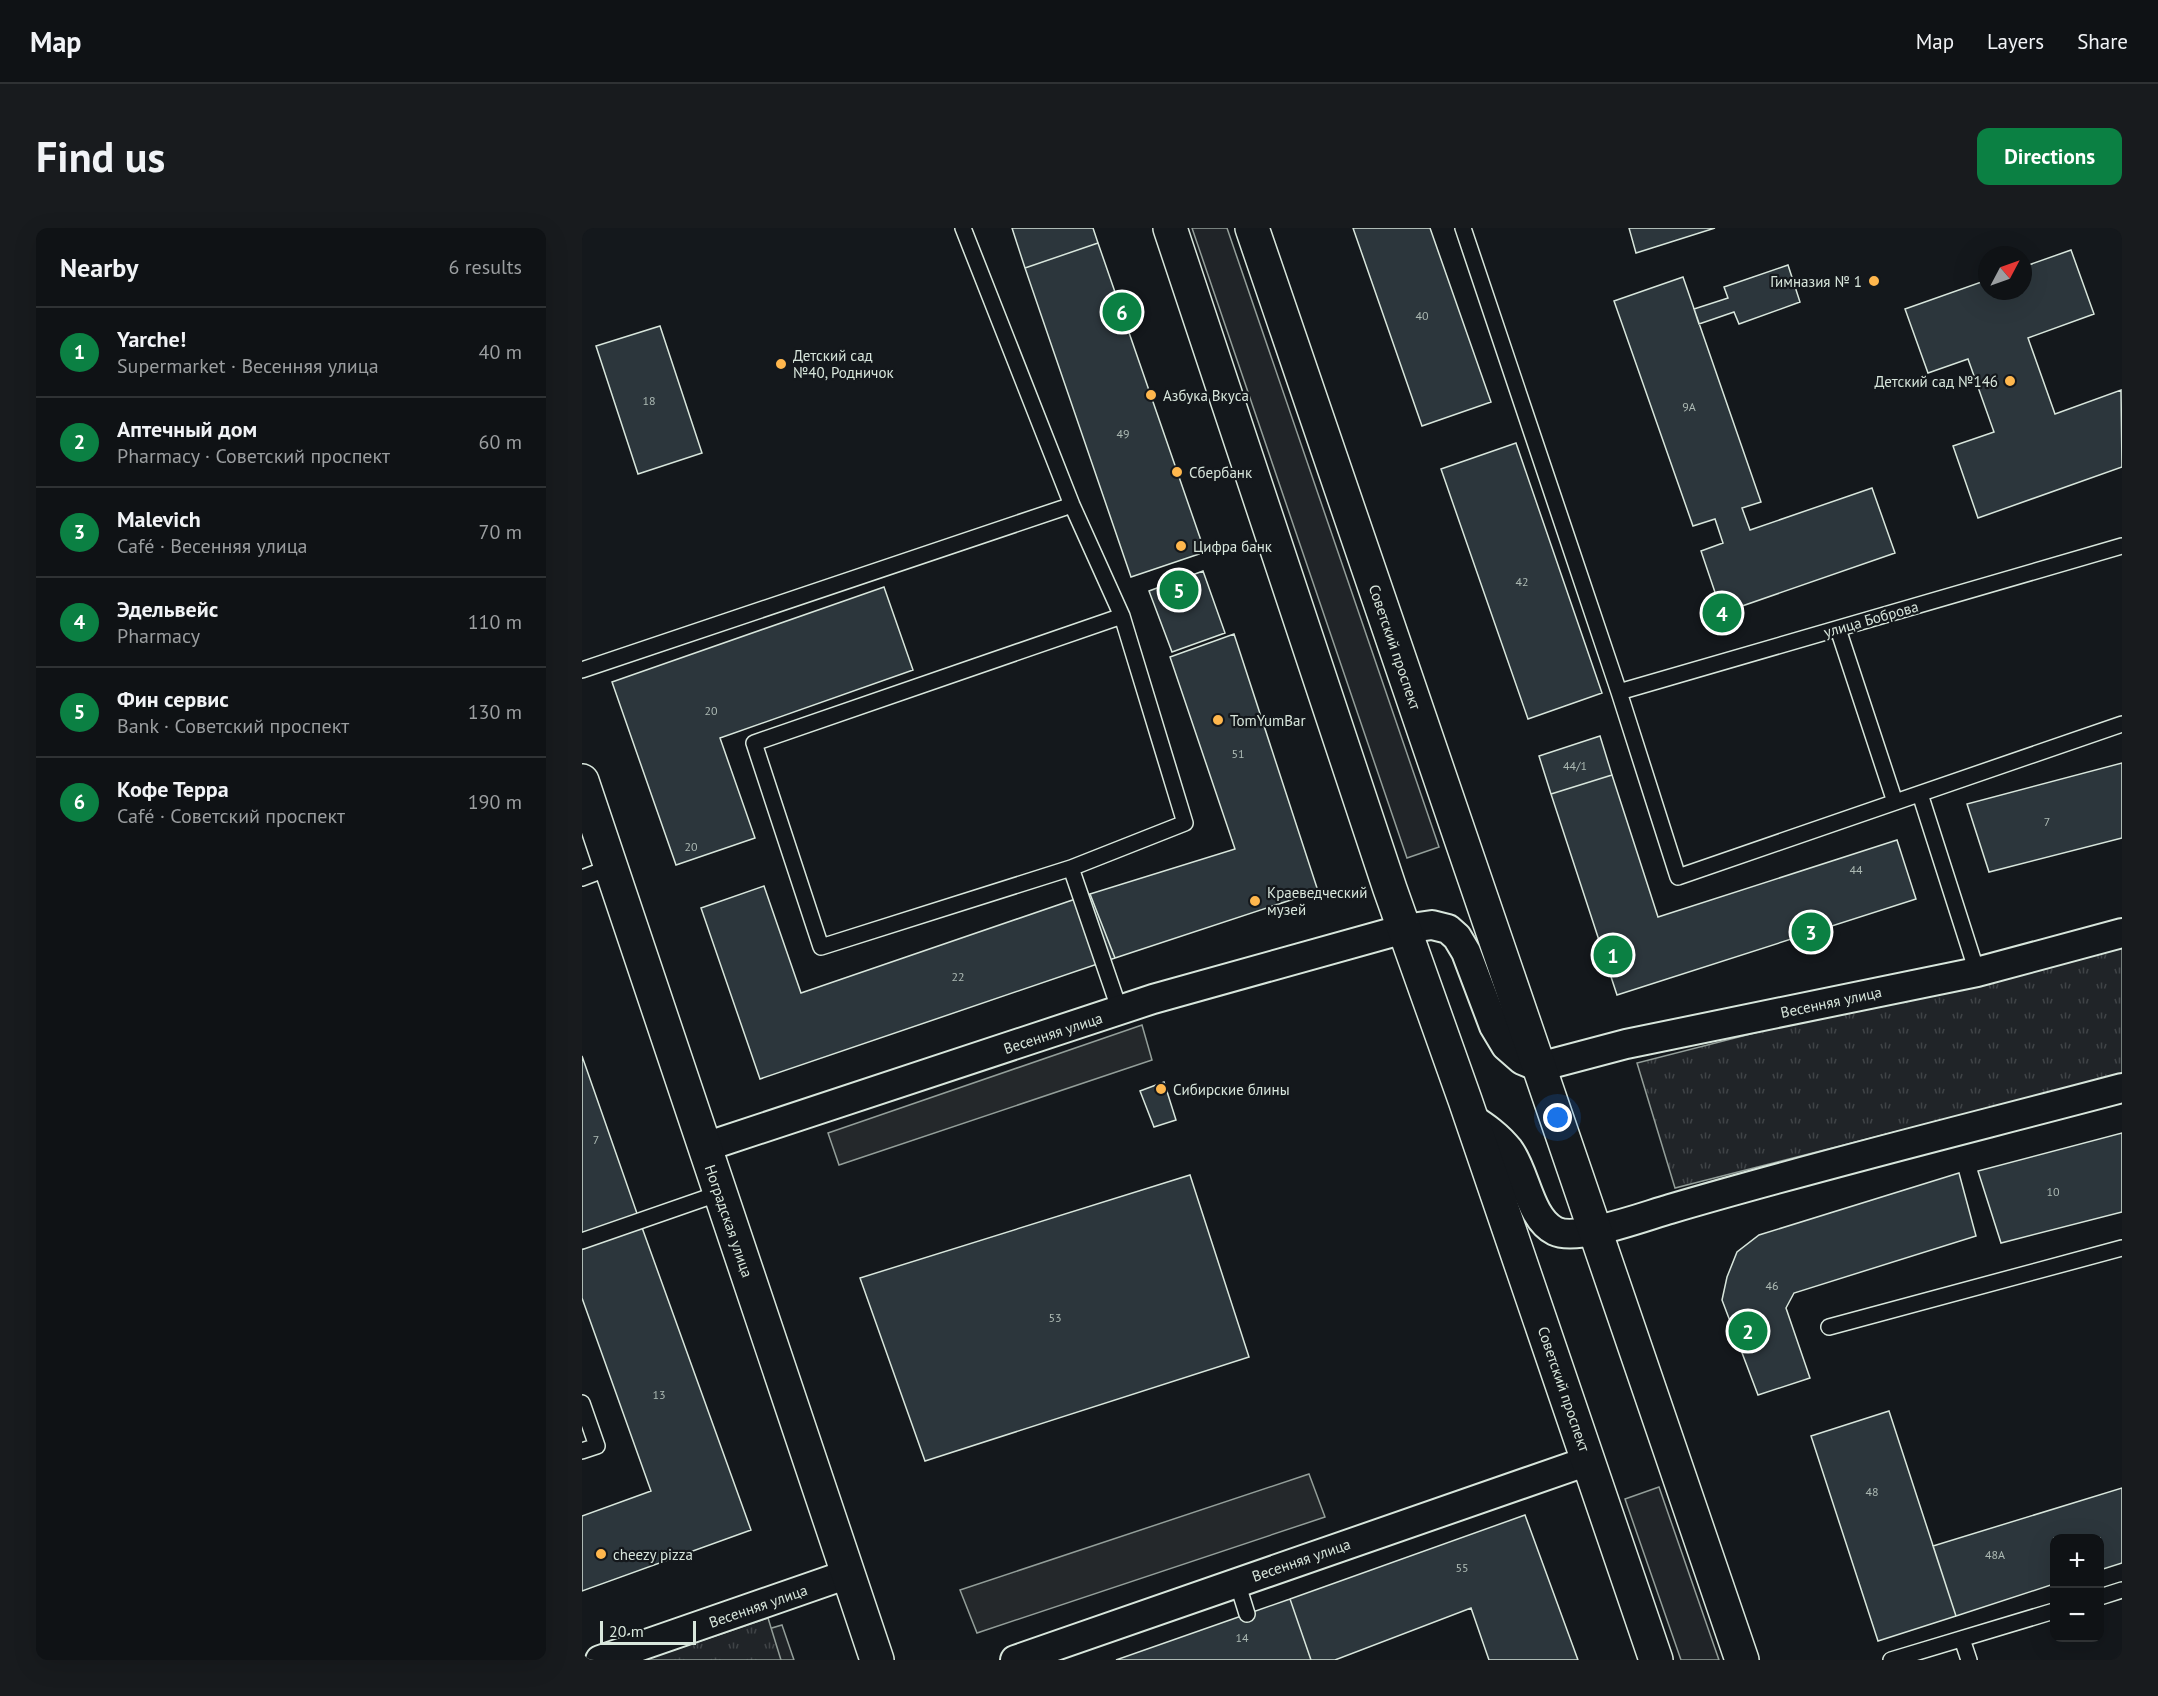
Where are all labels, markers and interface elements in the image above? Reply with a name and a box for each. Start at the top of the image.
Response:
text: Map [30,23,81,60]
text: Map [1916,28,1954,55]
text: Layers [1987,28,2044,55]
text: Share [2077,28,2128,55]
button: Directions [1977,128,2122,185]
text: Find us [36,129,165,184]
north arrow [1978,246,2032,300]
text: Nearby [60,251,138,284]
text: 6 results [449,254,522,280]
place label: Гимназия № 1 [1770,272,1862,291]
marker: Гимназия № 1 [1867,274,1881,288]
pin: 6 [1102,290,1142,334]
house number: 40 [1415,308,1429,323]
text: Yarche! [117,325,186,353]
text: 1 [74,339,85,365]
text: 40 m [479,339,522,365]
place label: Детский сад №40, Родничок [793,346,894,382]
text: Supermarket · Весенняя улица [117,353,379,379]
marker: Детский сад №40, Родничок [774,357,788,371]
place label: Детский сад №146 [1874,372,1998,391]
marker: Детский сад №146 [2003,374,2017,388]
place label: Азбука Вкуса [1163,386,1249,405]
marker: Азбука Вкуса [1144,388,1158,402]
house number: 18 [642,393,656,408]
house number: 9А [1682,399,1696,414]
text: Аптечный дом [117,415,257,443]
house number: 49 [1116,426,1130,441]
text: 2 [74,429,85,455]
text: 60 m [479,429,522,455]
text: Pharmacy · Советский проспект [117,443,390,469]
place label: Сбербанк [1189,463,1253,482]
marker: Сбербанк [1170,465,1184,479]
text: Malevich [117,505,201,533]
text: 3 [74,519,85,545]
text: 70 m [479,519,522,545]
text: Café · Весенняя улица [117,533,308,559]
place label: Цифра банк [1193,537,1273,556]
marker: Цифра банк [1174,539,1188,553]
pin: 5 [1160,568,1198,613]
house number: 42 [1515,574,1529,589]
street label: Советский проспект [1365,582,1425,712]
pin: 4 [1702,590,1742,636]
text: Эдельвейс [117,595,218,623]
street label: улица Боброва [1821,596,1921,642]
text: 4 [74,609,85,635]
text: 110 m [468,609,522,635]
text: Pharmacy [117,623,200,649]
text: Фин сервис [117,685,229,713]
text: 5 [74,699,85,725]
text: 130 m [468,699,522,725]
house number: 20 [704,703,718,718]
place label: TomYumBar [1230,711,1305,730]
text: Bank · Советский проспект [117,713,349,739]
marker: TomYumBar [1211,713,1225,727]
house number: 51 [1231,746,1245,761]
house number: 44/1 [1563,758,1587,773]
text: Кофе Терра [117,775,229,803]
text: 6 [74,789,85,815]
text: 190 m [468,789,522,815]
text: Café · Советский проспект [117,803,345,829]
house number: 7 [2044,814,2050,829]
house number: 20 [684,839,698,854]
house number: 44 [1849,862,1863,877]
place label: Краеведческий музей [1267,883,1367,919]
marker: Краеведческий музей [1248,894,1262,908]
pin: 3 [1792,910,1830,954]
pin: 1 [1594,932,1632,978]
house number: 22 [951,969,965,984]
street label: Весенняя улица [1779,982,1883,1022]
street label: Весенняя улица [1001,1008,1105,1058]
place label: Сибирские блины [1173,1080,1290,1099]
marker: Сибирские блины [1154,1082,1168,1096]
your location [1543,1103,1572,1132]
house number: 7 [593,1132,599,1147]
street label: Ноградская улица [701,1162,757,1280]
house number: 10 [2046,1184,2060,1199]
house number: 46 [1765,1278,1779,1293]
pin: 2 [1728,1308,1768,1354]
house number: 53 [1048,1310,1062,1325]
street label: Советский проспект [1534,1324,1594,1454]
house number: 13 [652,1387,666,1402]
house number: 48 [1865,1484,1879,1499]
street label: Весенняя улица [1249,1534,1353,1586]
map controls [2050,1534,2104,1642]
button: + [2050,1534,2104,1588]
place label: cheezy pizza [613,1545,693,1564]
marker: cheezy pizza [594,1547,608,1561]
house number: 48А [1985,1547,2005,1562]
house number: 55 [1455,1560,1469,1575]
street label: Весенняя улица [706,1580,810,1632]
button: − [2050,1588,2104,1642]
scale bar [600,1618,696,1646]
text: 20 m [609,1621,644,1641]
house number: 14 [1235,1630,1249,1645]

